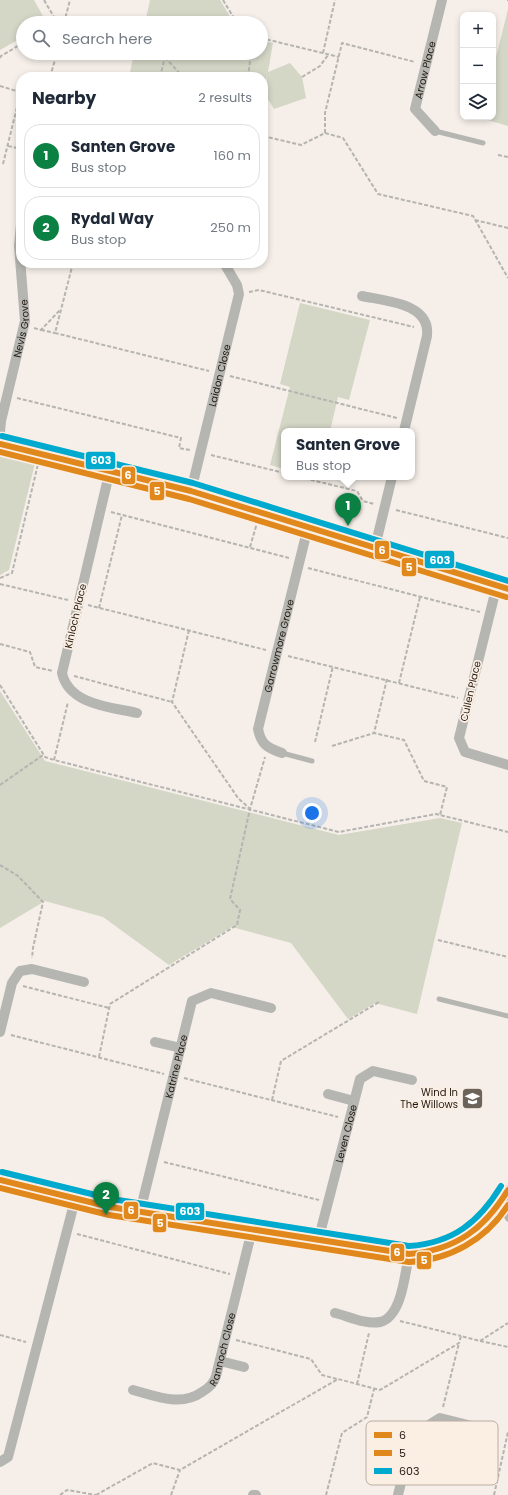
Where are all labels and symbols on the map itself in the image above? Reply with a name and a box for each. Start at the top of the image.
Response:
street label: Arrow Place [411,40,440,100]
street label: Nevis Grove [9,299,33,359]
street label: Laidon Close [205,343,235,408]
line badge: 603 [85,451,116,470]
text: 603 [91,452,112,468]
line badge: 6 [121,466,136,485]
text: 6 [124,467,132,483]
line badge: 5 [149,481,165,501]
text: 5 [153,483,161,499]
pin: 1 [335,493,361,526]
line badge: 6 [374,540,390,560]
text: 6 [378,542,386,558]
line badge: 603 [424,550,455,569]
text: 603 [430,552,451,568]
line badge: 5 [401,557,417,577]
text: 5 [405,559,413,575]
street label: Kinloch Place [61,582,90,650]
street label: Garrowmore Grove [260,598,298,694]
street label: Cullen Place [456,659,485,723]
your location [302,803,322,823]
street label: Katrine Place [161,1033,191,1100]
place label: Wind In The Willows [400,1085,458,1112]
school or university icon: Wind In The Willows [460,1085,486,1111]
street label: Leven Close [332,1103,361,1164]
pin: 2 [93,1182,119,1215]
line badge: 6 [123,1201,139,1220]
text: 6 [127,1202,135,1218]
line badge: 603 [175,1202,205,1221]
text: 603 [180,1203,201,1219]
line badge: 5 [152,1213,167,1233]
text: 5 [156,1215,164,1231]
line badge: 6 [390,1243,405,1262]
text: 6 [393,1244,401,1260]
line badge: 5 [416,1251,432,1270]
text: 5 [420,1252,428,1268]
street label: Rannoch Close [206,1311,239,1389]
legend [366,1421,498,1485]
text: 6 [399,1427,406,1443]
text: 5 [399,1445,406,1461]
text: 603 [399,1463,419,1479]

